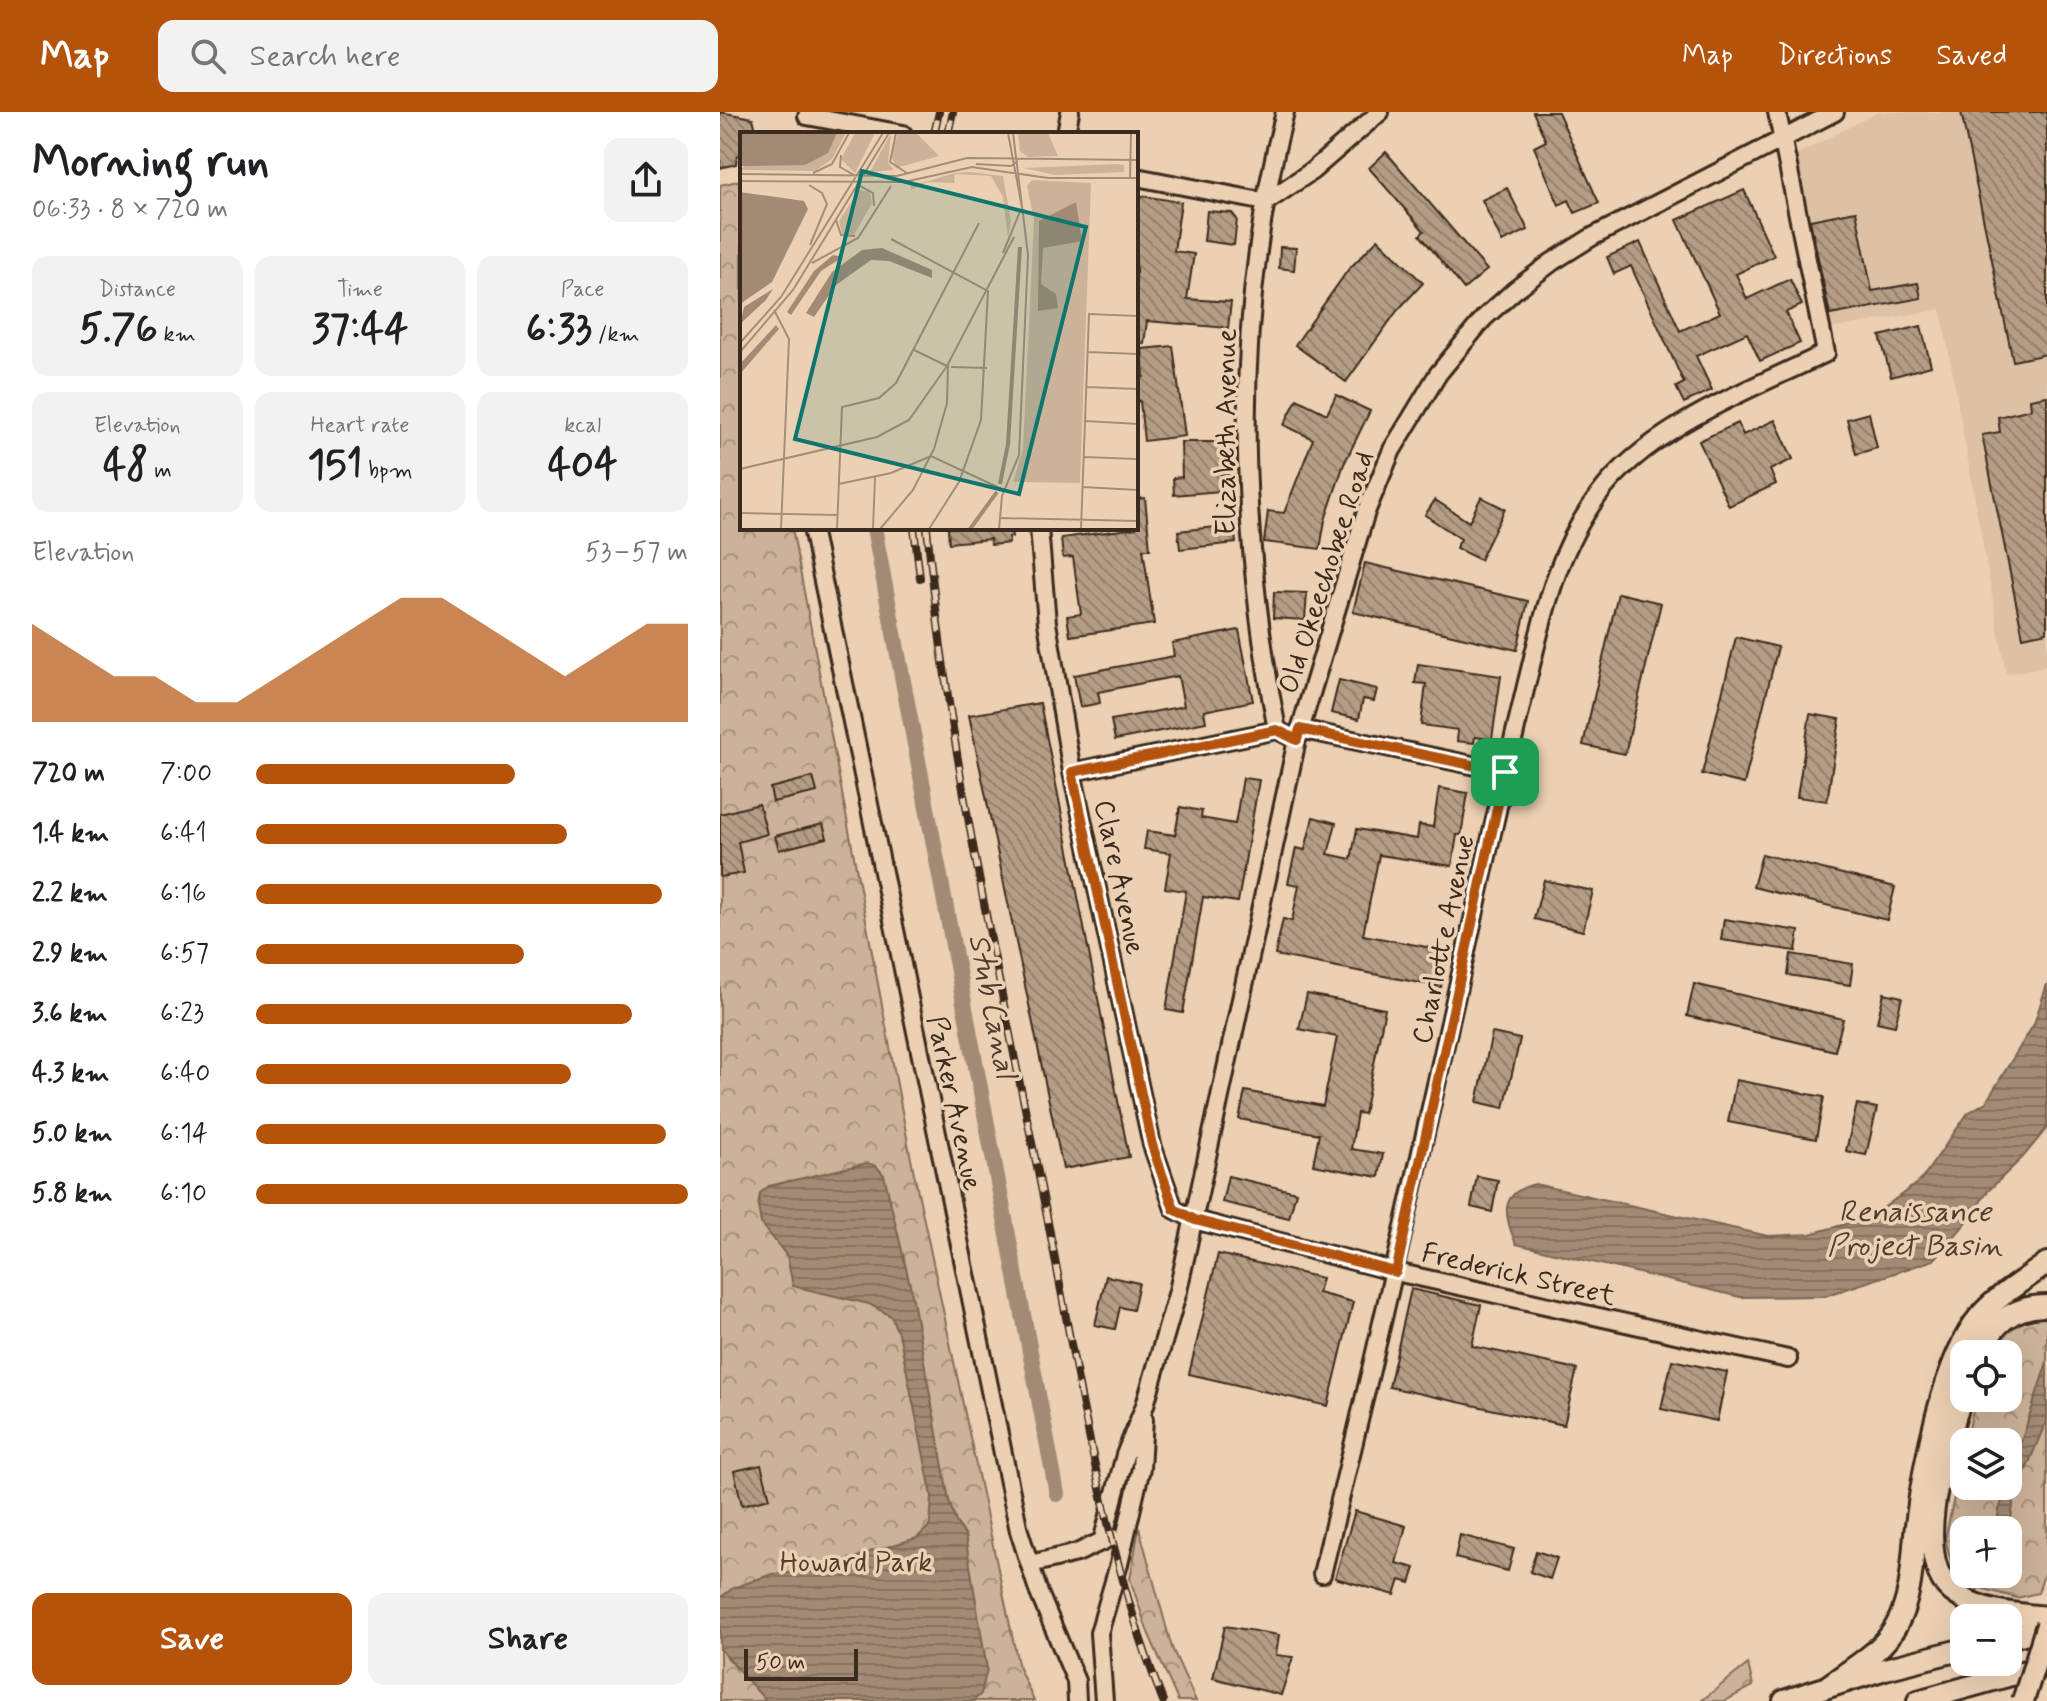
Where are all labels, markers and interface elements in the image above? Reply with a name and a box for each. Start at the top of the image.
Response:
search box [158,20,718,92]
text: Map [40,32,110,81]
icon: search [186,34,230,78]
text: Search here [250,37,401,76]
text: Map [1682,38,1733,75]
text: Directions [1777,38,1892,75]
text: Saved [1936,38,2007,75]
inset map [740,132,1138,530]
text: Morning run [32,134,269,192]
button: share [604,138,688,222]
text: 06:33 · 8 × 720 m [32,193,228,227]
text: Distance [99,276,176,304]
text: Time [337,276,383,304]
text: Pace [561,276,605,304]
text: 5.76 [79,304,158,356]
text: 37:44 [312,304,408,356]
text: 6:33 [526,304,592,356]
text: km [158,321,196,349]
text: /km [592,321,640,349]
street label: Elizabeth Avenue [1209,329,1246,535]
text: Elevation [94,412,181,440]
text: Heart rate [311,412,409,440]
text: kcal [564,412,601,440]
text: 48 [103,440,148,492]
text: 151 [307,440,362,492]
text: 404 [548,440,618,492]
street label: Old Okeechobee Road [1271,447,1384,699]
text: m [148,457,172,485]
text: bpm [362,457,413,485]
text: Elevation [32,536,134,570]
text: 53–57 m [585,536,688,570]
pin [1471,738,1539,806]
icon: arrive [1483,750,1527,794]
text: 720 m [32,757,105,791]
text: 7:00 [160,757,212,791]
street label: Clare Avenue [1084,797,1153,958]
text: 1.4 km [32,817,109,851]
text: 6:41 [160,817,207,851]
street label: Charlotte Avenue [1404,832,1485,1047]
text: 2.2 km [32,877,108,911]
text: 6:16 [160,877,206,911]
water label: Stub Canal [958,931,1025,1084]
text: 2.9 km [32,937,108,971]
text: 6:57 [160,937,209,971]
text: 3.6 km [32,997,107,1031]
text: 6:23 [160,997,204,1031]
street label: Parker Avenue [917,1013,990,1195]
text: 4.3 km [32,1057,109,1091]
text: 6:40 [160,1057,210,1091]
text: 5.0 km [32,1117,113,1151]
text: 6:14 [160,1117,208,1151]
text: 5.8 km [32,1177,113,1211]
text: 6:10 [160,1177,207,1211]
water label: Renaissance Project Basin [1827,1193,2003,1266]
street label: Frederick Street [1418,1235,1619,1316]
map controls [1950,1340,2022,1676]
button: locate [1950,1340,2022,1412]
button: layers [1950,1428,2022,1500]
button: + [1950,1516,2022,1588]
park label: Howard Park [780,1545,932,1582]
button: Save [32,1593,352,1685]
button: Share [368,1593,688,1685]
button: − [1950,1604,2022,1676]
scale bar [744,1645,858,1681]
text: 50 m [756,1649,805,1677]

